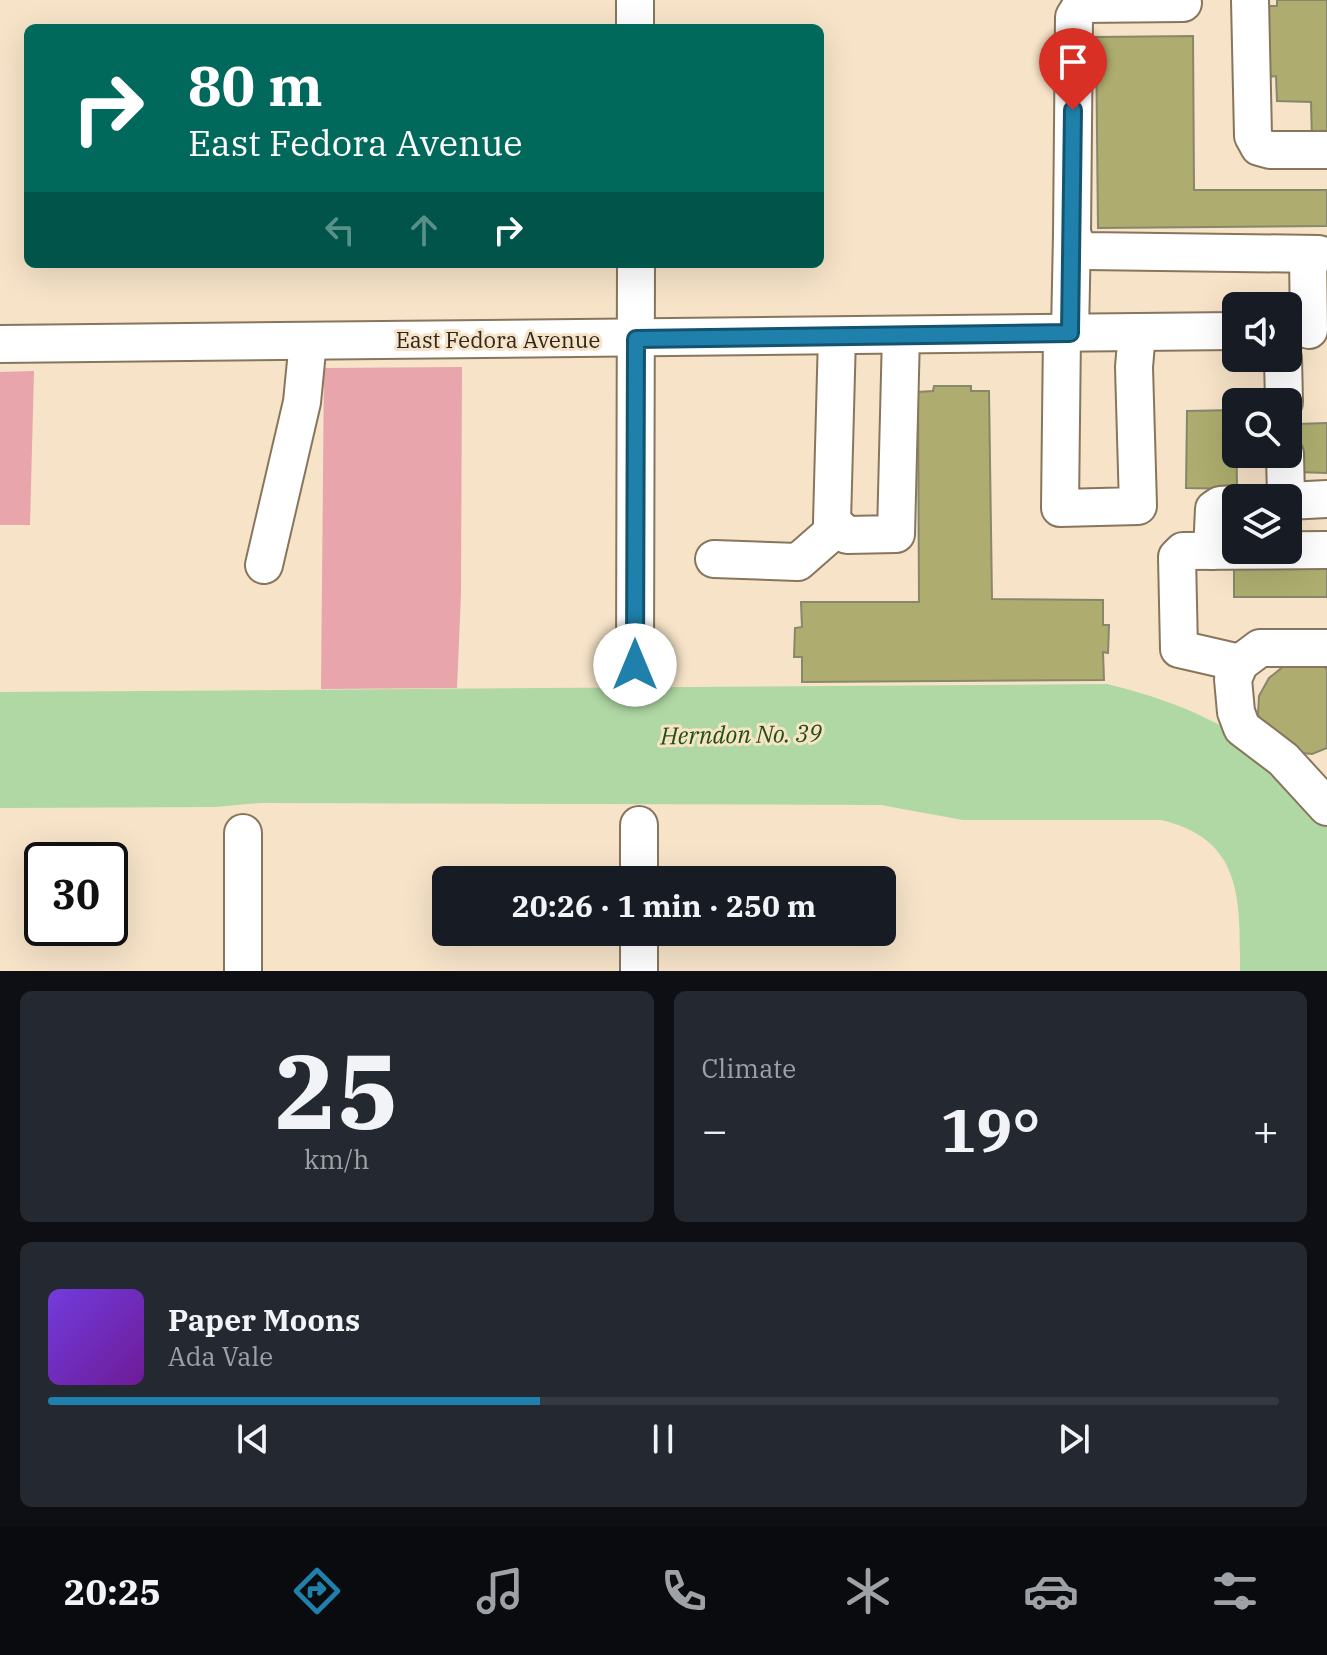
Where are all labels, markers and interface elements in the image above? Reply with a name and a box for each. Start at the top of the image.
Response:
pin [1039,28,1107,110]
icon: arrive [1051,40,1095,84]
text: 80 m [188,49,323,121]
icon: right [56,56,160,160]
text: East Fedora Avenue [188,119,523,166]
icon: left [318,208,362,252]
icon: ahead [402,208,446,252]
icon: right [486,208,530,252]
map controls [1222,292,1302,564]
button: sound [1222,292,1302,372]
street label: East Fedora Avenue [396,325,600,354]
button: search [1222,388,1302,468]
button: layers [1222,484,1302,564]
position arrow [593,623,677,707]
water label: Herndon No. 39 [659,717,823,751]
speed limit sign: 30 [24,842,128,946]
text: 20:26 · 1 min · 250 m [512,886,816,925]
text: 25 [274,1022,399,1158]
text: Climate [702,1051,796,1085]
text: 19° [940,1090,1040,1169]
text: − [702,1101,728,1158]
text: + [1253,1101,1279,1158]
text: km/h [304,1142,370,1176]
text: Paper Moons [168,1300,360,1339]
text: Ada Vale [168,1339,273,1373]
icon: previous [231,1417,275,1461]
icon: pause [641,1417,685,1461]
icon: next [1052,1417,1096,1461]
icon: directions [289,1563,345,1619]
icon: music [472,1563,528,1619]
icon: phone [656,1563,712,1619]
icon: climate [840,1563,896,1619]
icon: car [1023,1563,1079,1619]
icon: filters [1207,1563,1263,1619]
text: 20:25 [64,1568,161,1615]

